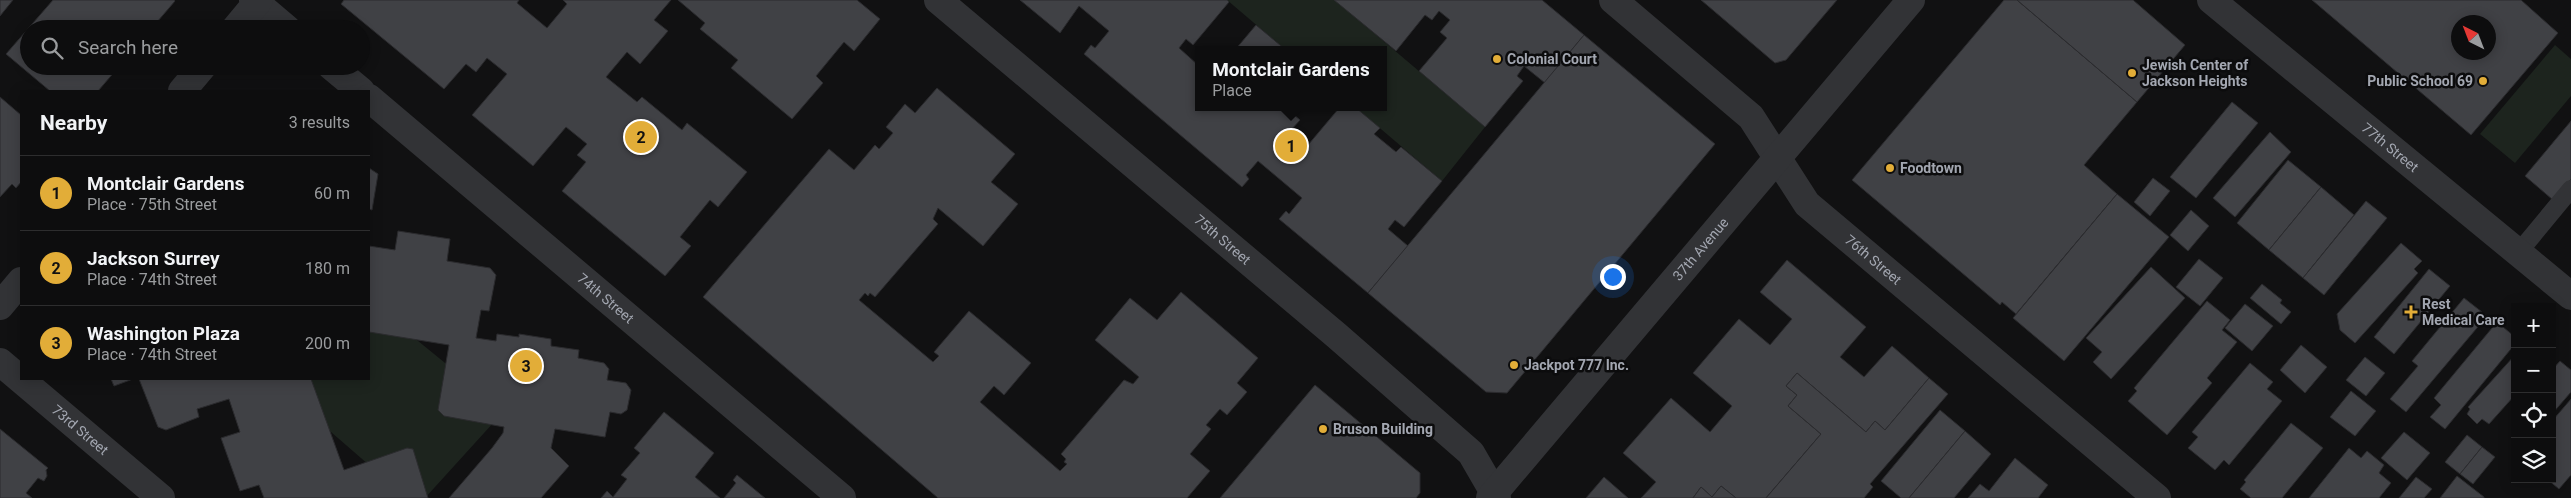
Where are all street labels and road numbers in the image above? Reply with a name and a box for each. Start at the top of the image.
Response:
street label: 77th Street [2359,119,2422,176]
street label: 75th Street [1191,211,1254,268]
street label: 37th Avenue [1669,214,1732,284]
street label: 76th Street [1842,232,1905,288]
street label: 74th Street [574,270,637,327]
street label: 73rd Street [49,401,112,458]

